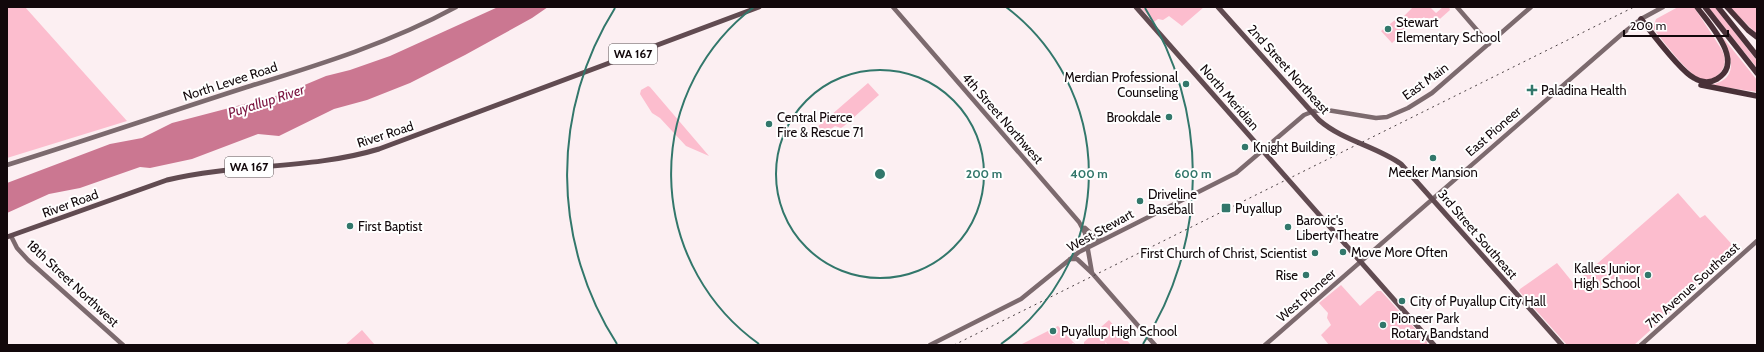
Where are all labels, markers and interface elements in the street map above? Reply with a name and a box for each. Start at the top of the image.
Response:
scale bar [1624,12,1728,38]
place label: Stewart Elementary School [1396,14,1500,45]
text: 200 m [1630,18,1666,33]
street label: 2nd Street Northeast [1245,21,1334,117]
marker: Stewart Elementary School [1383,24,1393,34]
road number: WA 167 [609,44,657,64]
street label: North Levee Road [181,58,279,104]
street label: East Main [1399,59,1451,103]
street label: North Meridian [1197,61,1263,133]
street label: 4th Street Northwest [959,69,1047,167]
place label: Merdian Professional Counseling [1064,69,1179,100]
marker: Merdian Professional Counseling [1181,79,1191,89]
water label: Puyallup River [225,80,307,122]
place label: Paladina Health [1541,82,1627,98]
marker: Paladina Health [1526,84,1538,96]
street label: East Pioneer [1462,102,1525,159]
place label: Central Pierce Fire & Rescue 71 [777,109,864,140]
place label: Brookdale [1106,109,1161,125]
marker: Brookdale [1164,112,1174,122]
street label: River Road [355,117,415,151]
marker: Central Pierce Fire & Rescue 71 [764,119,774,129]
place label: Knight Building [1253,139,1336,155]
marker: Knight Building [1240,142,1250,152]
marker: Meeker Mansion [1428,153,1438,163]
road number: WA 167 [225,157,273,177]
place label: Meeker Mansion [1388,164,1478,180]
text: 200 m [966,166,1002,181]
text: 400 m [1070,166,1108,181]
text: 600 m [1175,166,1211,181]
centre of rings [873,167,887,181]
street label: River Road [40,185,100,221]
place label: Driveline Baseball [1148,186,1197,217]
street label: 3rd Street Southeast [1435,186,1522,282]
marker: Driveline Baseball [1135,196,1145,206]
place label: Puyallup [1235,200,1282,216]
marker: Puyallup [1220,202,1232,214]
street label: West Stewart [1064,205,1137,255]
place label: Barovic's Liberty Theatre [1296,212,1379,243]
place label: First Baptist [358,218,423,234]
marker: First Baptist [345,221,355,231]
marker: Barovic's Liberty Theatre [1283,222,1293,232]
street label: 18th Street Northwest [24,236,123,330]
street label: 7th Avenue Southeast [1642,238,1743,331]
place label: Move More Often [1351,244,1448,260]
place label: First Church of Christ, Scientist [1140,245,1308,261]
marker: Move More Often [1338,247,1348,257]
marker: First Church of Christ, Scientist [1310,248,1320,258]
place label: Kalles Junior High School [1574,260,1641,291]
street label: West Pioneer [1273,264,1339,325]
place label: Rise [1275,267,1298,283]
marker: Rise [1301,270,1311,280]
marker: Kalles Junior High School [1643,270,1653,280]
place label: City of Puyallup City Hall [1410,293,1546,309]
marker: City of Puyallup City Hall [1397,296,1407,306]
place label: Pioneer Park Rotary Bandstand [1391,310,1489,341]
marker: Pioneer Park Rotary Bandstand [1378,320,1388,330]
place label: Puyallup High School [1061,323,1177,339]
marker: Puyallup High School [1048,326,1058,336]

